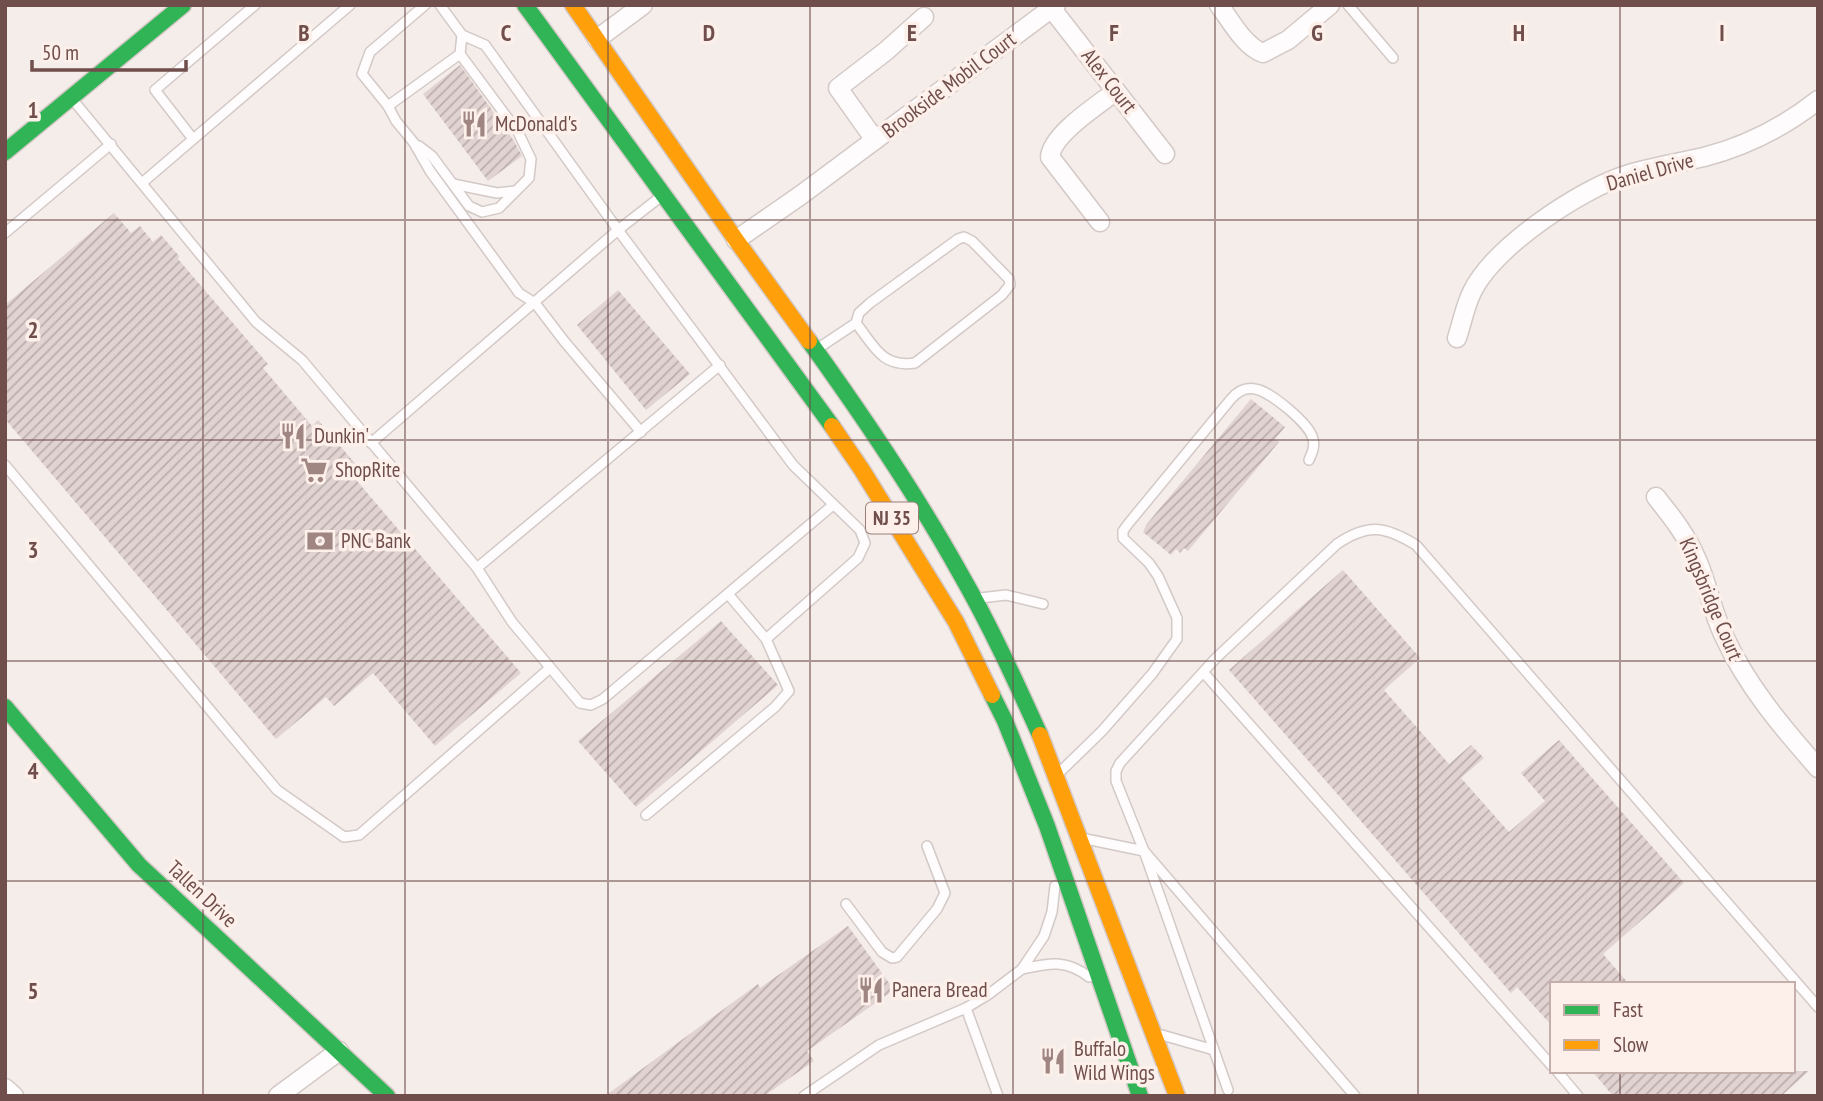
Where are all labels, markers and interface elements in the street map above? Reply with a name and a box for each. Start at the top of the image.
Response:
text: B [298,18,310,47]
text: C [501,18,512,47]
text: D [703,18,715,47]
text: E [907,18,917,47]
text: F [1109,18,1119,47]
text: G [1311,18,1323,47]
text: H [1513,18,1525,47]
text: I [1719,18,1725,47]
street label: Brookside Mobil Court [876,25,1021,144]
scale bar [32,28,186,72]
text: 50 m [42,39,79,66]
street label: Alex Court [1076,43,1143,119]
text: 1 [28,95,39,124]
restaurant icon: McDonald's [459,109,489,139]
place label: McDonald's [495,110,577,137]
street label: Daniel Drive [1603,146,1697,197]
text: 2 [28,315,39,344]
restaurant icon: Dunkin' [278,421,308,451]
place label: Dunkin' [314,422,369,449]
supermarket icon: ShopRite [299,455,329,485]
place label: ShopRite [335,456,400,483]
road number: NJ 35 [866,503,918,534]
bank icon: PNC Bank [305,526,335,556]
place label: PNC Bank [341,527,411,554]
street label: Kingsbridge Court [1674,534,1749,664]
text: 3 [28,535,39,564]
text: 4 [28,756,39,785]
street label: Tallen Drive [162,854,243,933]
restaurant icon: Panera Bread [856,975,886,1005]
text: 5 [28,976,39,1005]
place label: Panera Bread [892,976,988,1003]
legend [1550,982,1795,1073]
text: Fast [1613,996,1643,1023]
text: Slow [1613,1031,1649,1058]
place label: Buffalo Wild Wings [1074,1035,1155,1086]
restaurant icon: Buffalo Wild Wings [1038,1046,1068,1076]

